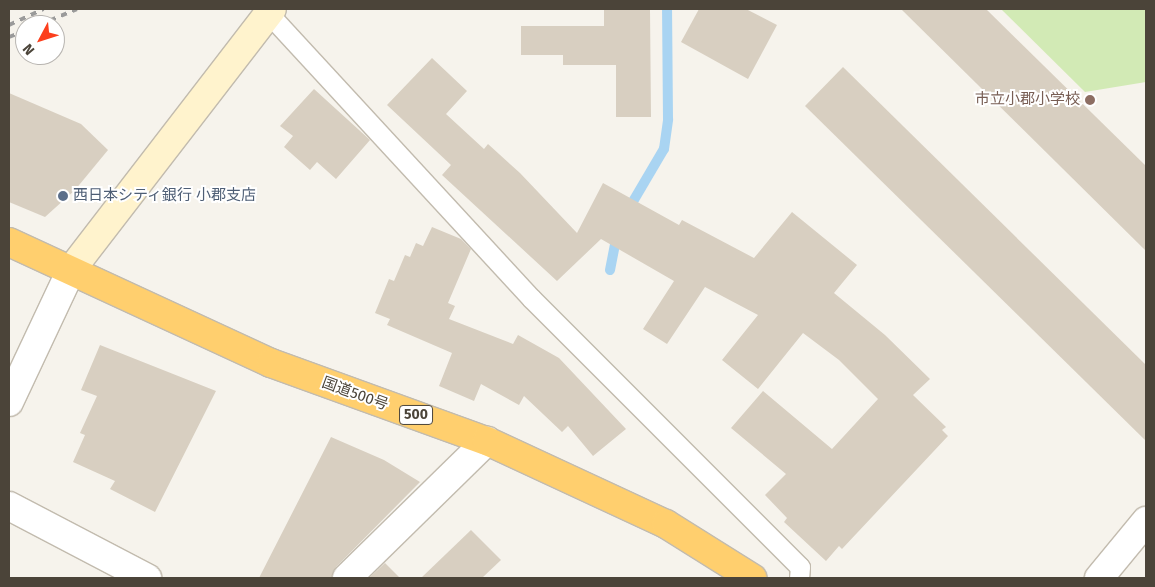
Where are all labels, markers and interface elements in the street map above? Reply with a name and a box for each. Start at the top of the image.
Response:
north arrow [15,15,65,65]
text: N [19,40,38,58]
place label: 市立小郡小学校 [975,91,1080,109]
marker: 市立小郡小学校 [1084,94,1096,106]
place label: 西日本シティ銀行 小郡支店 [73,187,257,205]
marker: 西日本シティ銀行 小郡支店 [57,190,69,202]
street label: 国道500号 [319,374,391,414]
road number: 500 [398,404,434,426]

